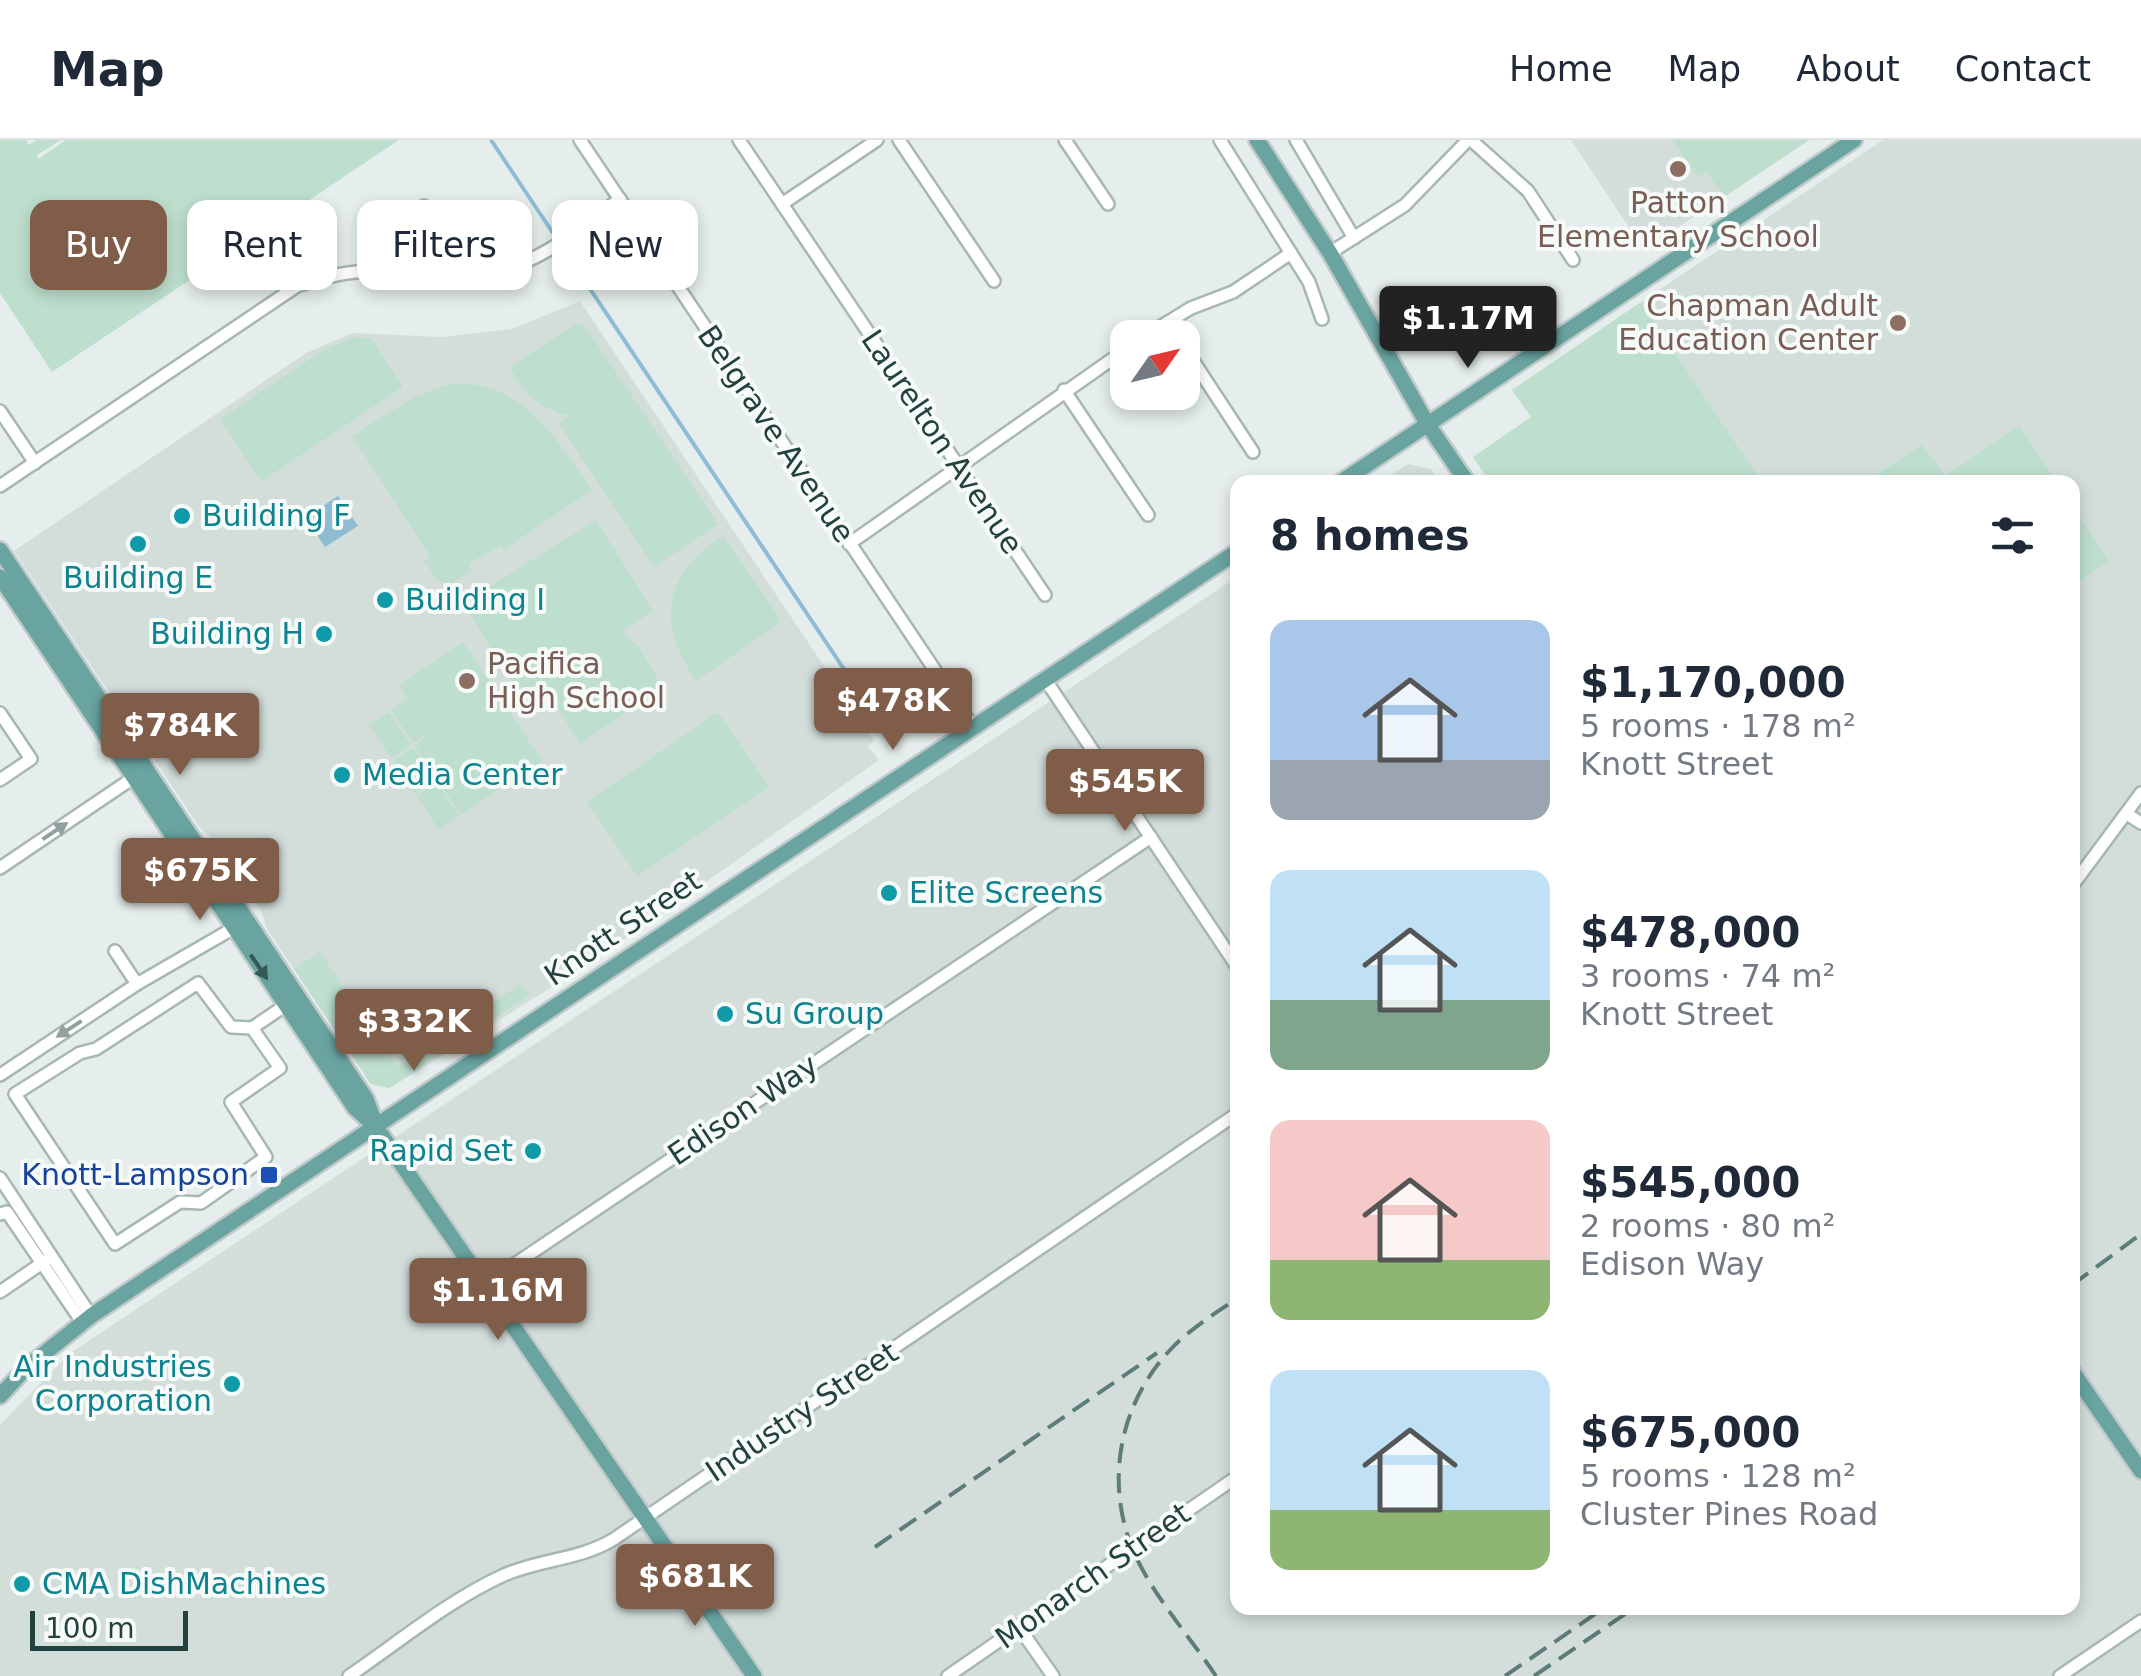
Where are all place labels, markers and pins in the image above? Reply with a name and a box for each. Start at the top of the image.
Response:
marker: Patton Elementary School [1667,158,1689,180]
place label: Patton Elementary School [1537,185,1819,254]
pin: $1.17M [1387,286,1549,371]
place label: Chapman Adult Education Center [1618,288,1879,357]
marker: Chapman Adult Education Center [1887,312,1909,334]
place label: Building F [202,498,351,533]
marker: Building F [171,505,193,527]
marker: Building E [127,533,149,555]
place label: Building E [63,560,213,595]
place label: Building I [405,582,545,617]
marker: Building I [374,589,396,611]
place label: Building H [150,616,304,651]
marker: Building H [313,623,335,645]
place label: Pacifica High School [487,646,665,715]
pin: $478K [823,668,963,753]
marker: Pacifica High School [456,670,478,692]
pin: $784K [110,693,250,778]
pin: $545K [1055,749,1195,834]
place label: Media Center [362,757,563,792]
marker: Media Center [331,764,353,786]
pin: $675K [130,838,270,923]
place label: Elite Screens [909,875,1103,910]
marker: Elite Screens [878,882,900,904]
pin: $332K [344,989,484,1074]
place label: Su Group [745,996,884,1031]
marker: Su Group [714,1003,736,1025]
place label: Rapid Set [369,1133,513,1168]
marker: Rapid Set [522,1140,544,1162]
place label: Knott-Lampson [21,1157,249,1192]
marker: Knott-Lampson [258,1164,280,1186]
pin: $1.16M [417,1258,579,1343]
place label: Air Industries Corporation [13,1349,212,1418]
marker: Air Industries Corporation [221,1373,243,1395]
pin: $681K [625,1544,765,1629]
place label: CMA DishMachines [42,1566,326,1601]
marker: CMA DishMachines [11,1573,33,1595]

